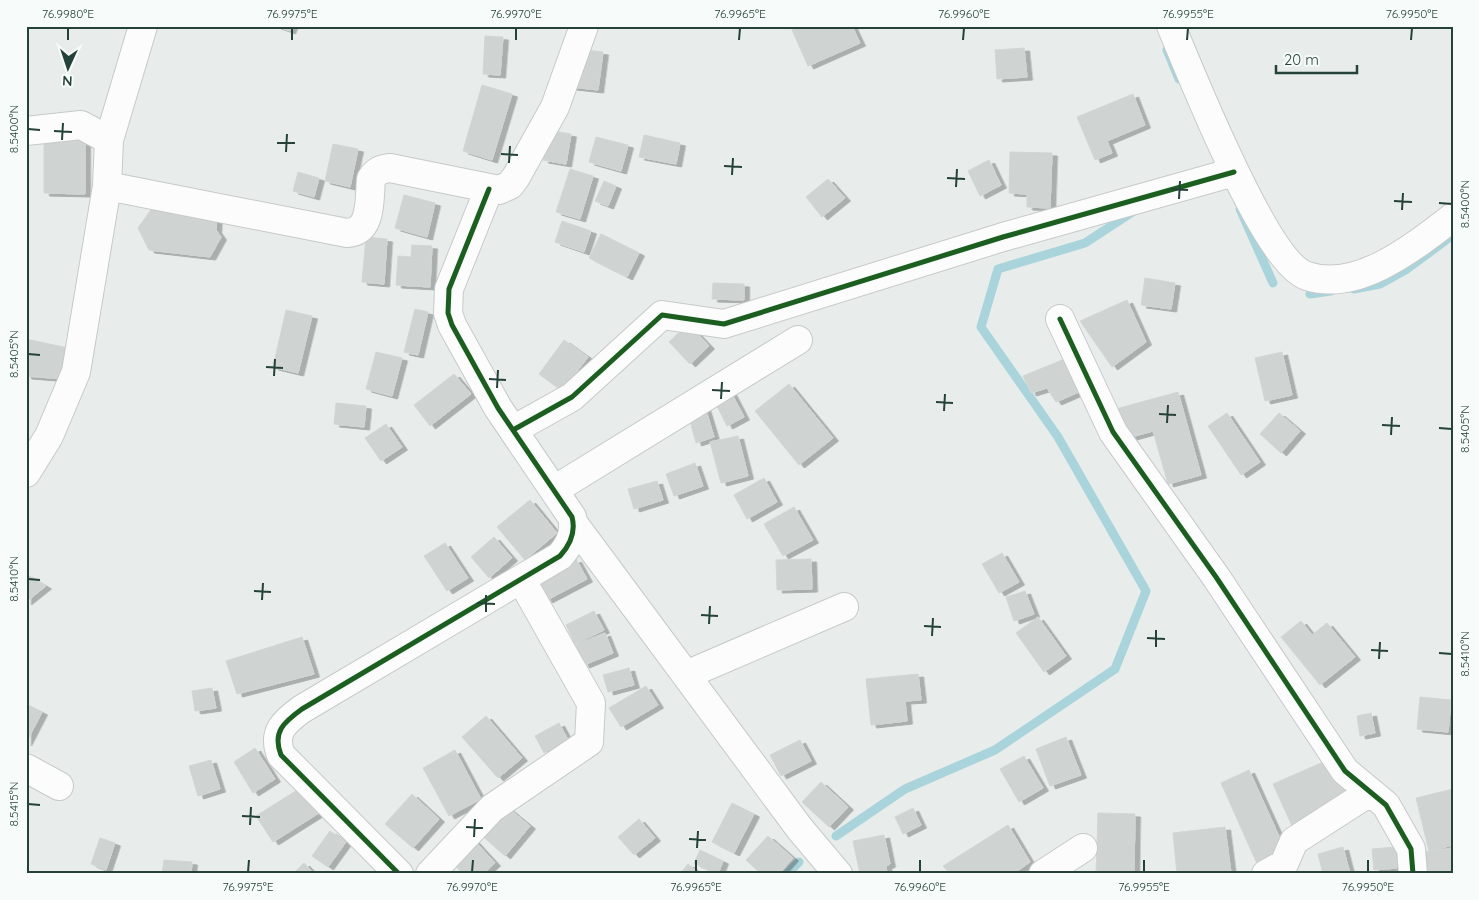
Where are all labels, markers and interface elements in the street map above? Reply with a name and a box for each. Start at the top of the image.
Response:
text: 76.9980°E [42,6,94,21]
text: 76.9975°E [267,6,318,21]
text: 76.9970°E [490,6,542,21]
text: 76.9965°E [714,6,766,21]
text: 76.9960°E [938,6,990,21]
text: 76.9955°E [1162,6,1214,21]
text: 76.9950°E [1386,6,1438,21]
north arrow [42,42,92,92]
scale bar [1276,42,1358,74]
text: 20 m [1284,50,1319,69]
text: N [62,72,73,90]
text: 8.5400°N [6,105,21,153]
text: 8.5400°N [1457,180,1472,228]
text: 8.5405°N [6,330,21,378]
text: 8.5405°N [1457,405,1472,453]
text: 8.5410°N [6,556,21,602]
text: 8.5410°N [1457,631,1472,677]
text: 8.5415°N [6,781,21,827]
text: 76.9975°E [223,879,274,894]
text: 76.9970°E [446,879,498,894]
text: 76.9965°E [670,879,722,894]
text: 76.9960°E [894,879,946,894]
text: 76.9955°E [1118,879,1170,894]
text: 76.9950°E [1342,879,1394,894]

